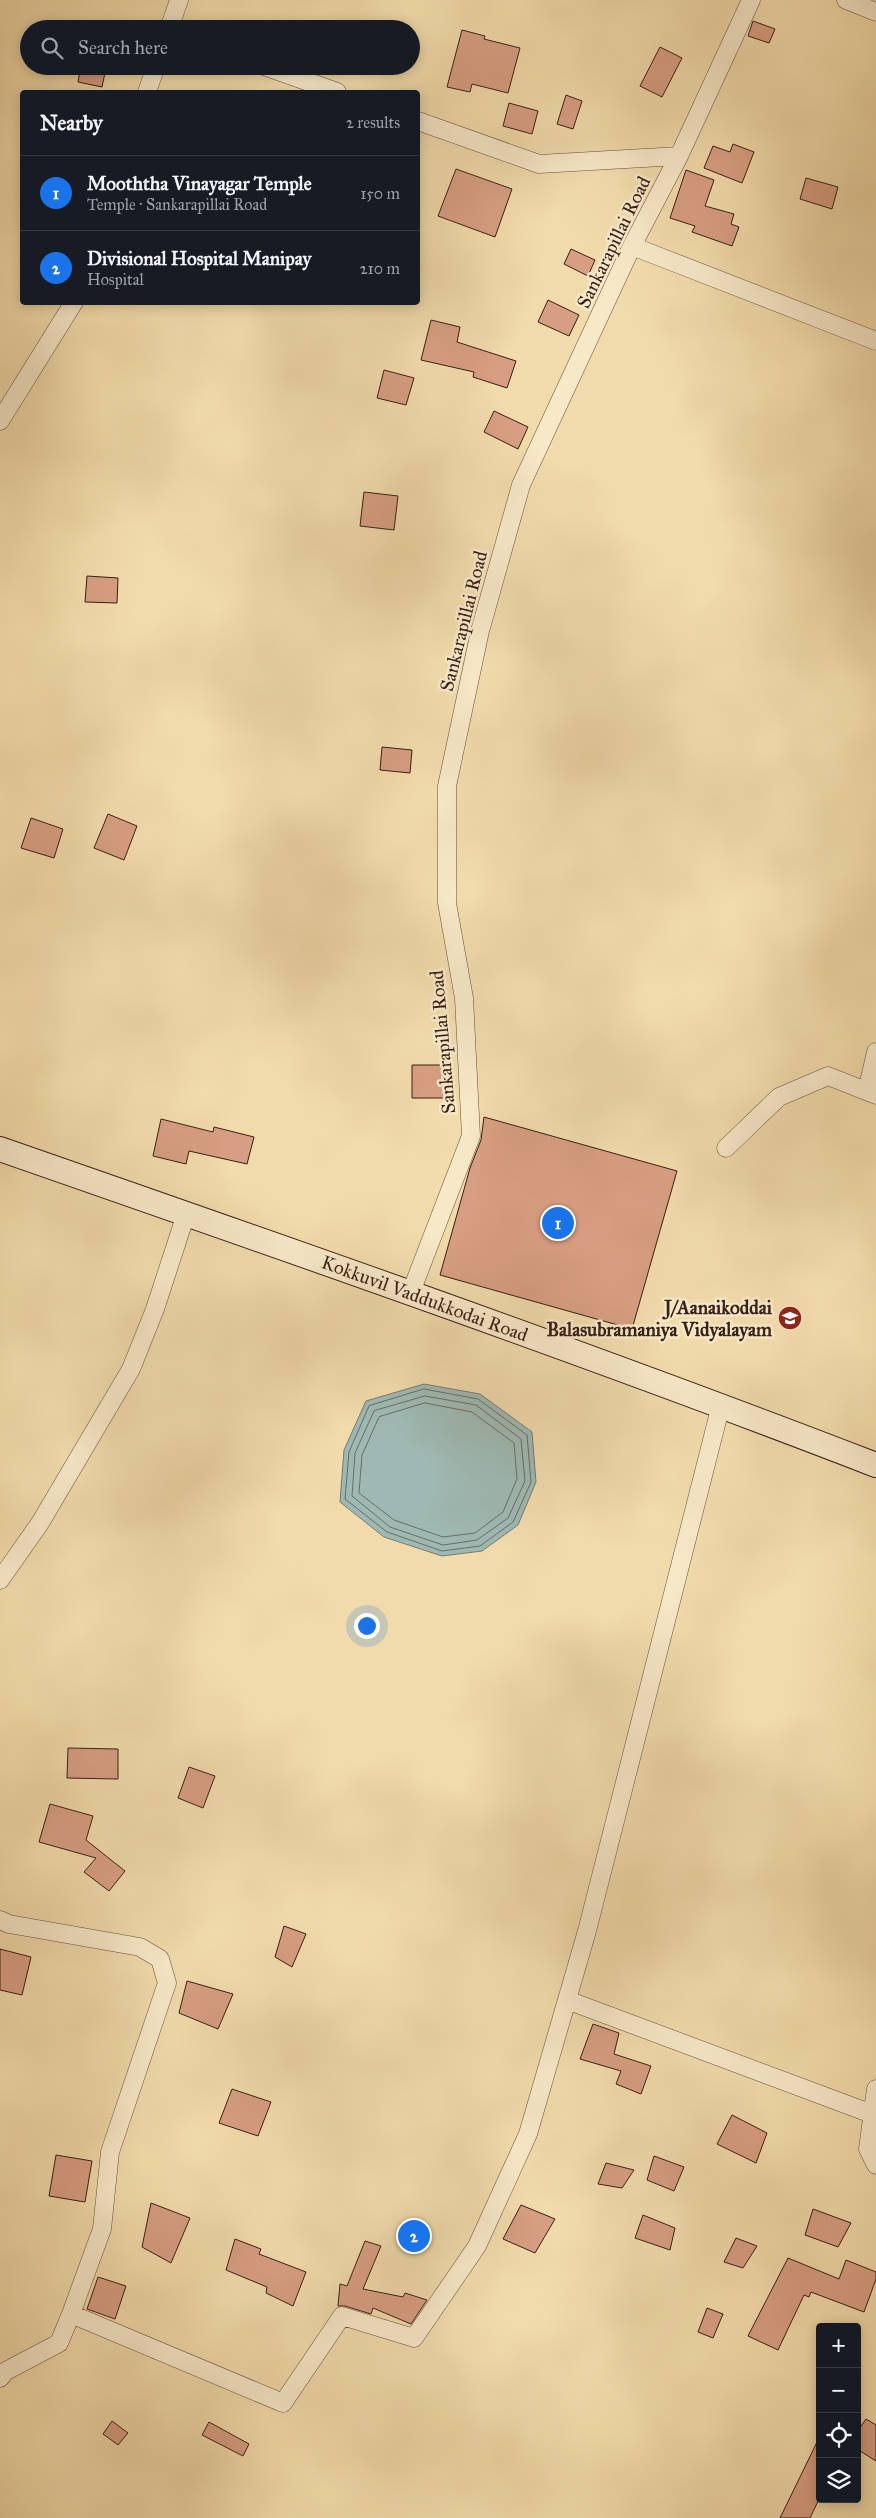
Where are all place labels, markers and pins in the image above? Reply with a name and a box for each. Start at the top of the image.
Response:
pin: 1 [542,1204,574,1242]
place label: J/Aanaikoddai Balasubramaniya Vidyalayam [546,1296,773,1342]
school or university icon: J/Aanaikoddai Balasubramaniya Vidyalayam [777,1305,803,1331]
pin: 2 [398,2217,430,2255]

